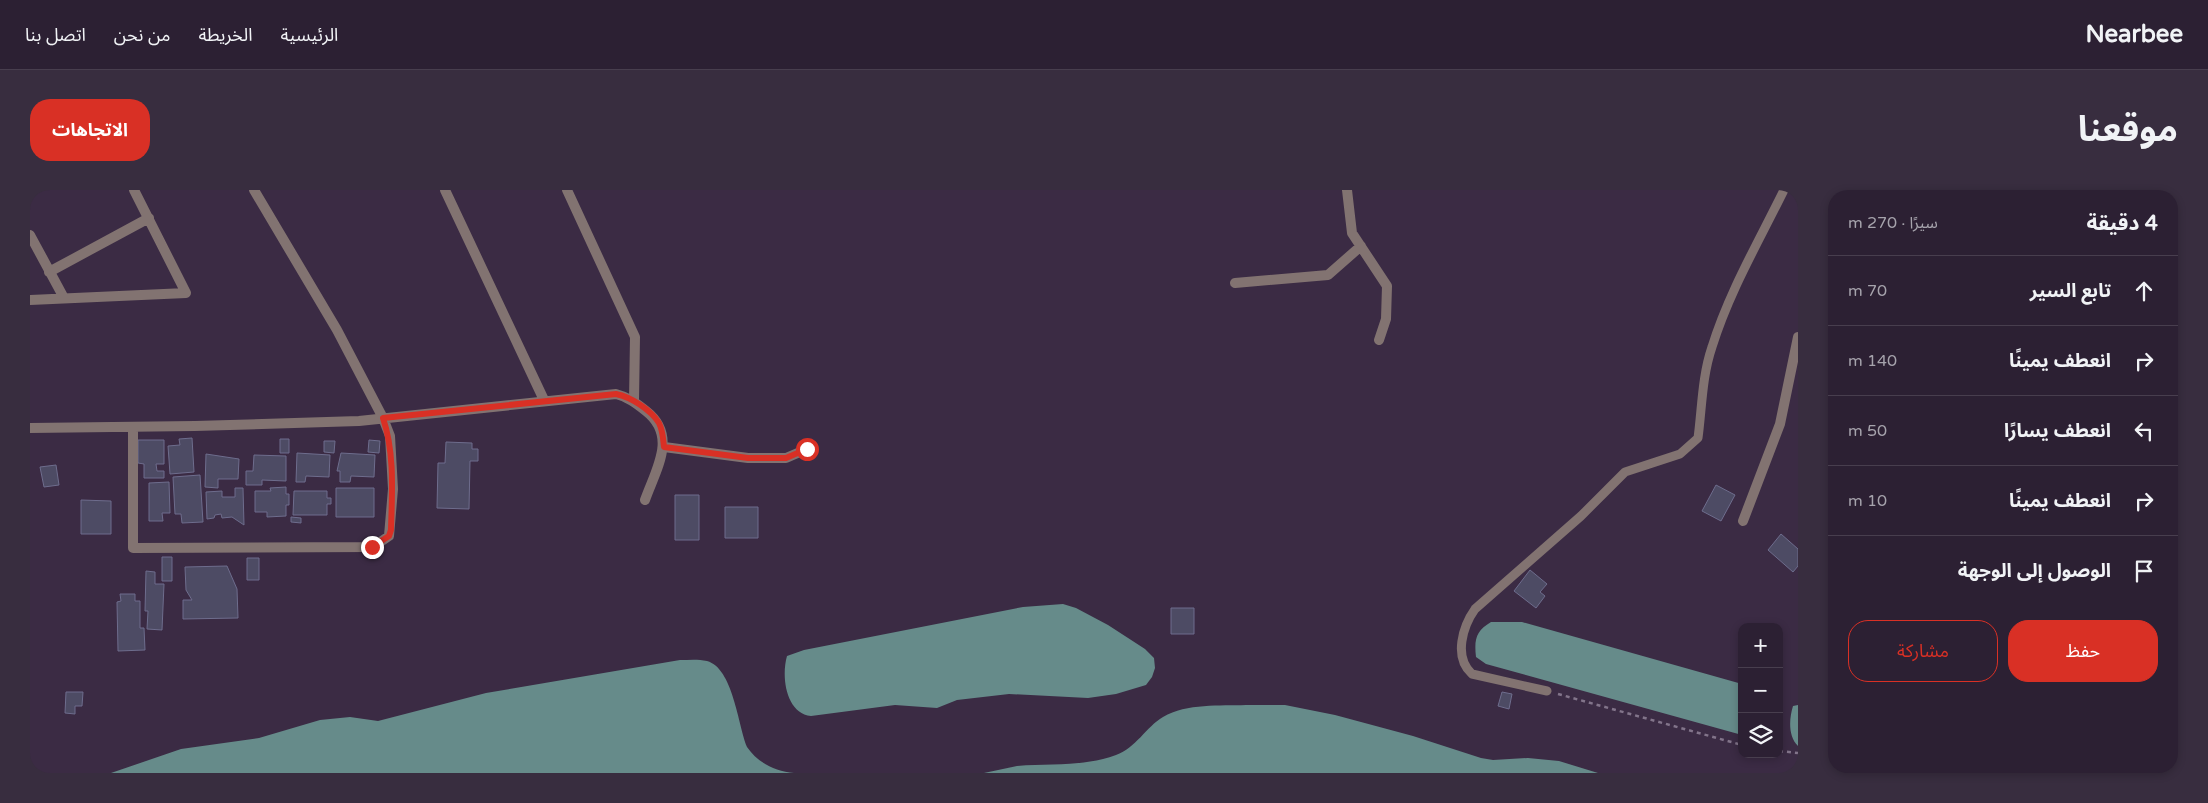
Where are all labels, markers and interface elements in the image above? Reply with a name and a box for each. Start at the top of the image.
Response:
text: Nearbee [2085,20,2183,49]
text: اتصل بنا [25,24,86,46]
text: من نحن [114,24,171,46]
text: الخريطة [199,24,252,46]
text: الرئيسية [280,24,338,46]
button: الاتجاهات [30,99,150,161]
text: موقعنا [2078,109,2178,151]
text: 4 دقيقة [2087,211,2158,236]
text: سيرًا · 270 m [1848,213,1938,233]
icon: ahead [2130,277,2158,305]
text: تابع السير [2030,280,2111,302]
text: 70 m [1848,281,1887,301]
icon: right [2130,347,2158,375]
text: انعطف يمينًا [2009,350,2111,372]
text: 140 m [1848,351,1897,371]
icon: left [2130,417,2158,445]
text: انعطف يسارًا [2004,420,2111,442]
text: 50 m [1848,421,1887,441]
route start [796,438,819,461]
icon: right [2130,487,2158,515]
text: انعطف يمينًا [2009,490,2111,512]
text: 10 m [1848,491,1887,511]
route end [361,536,384,559]
icon: arrive [2130,557,2158,585]
text: الوصول إلى الوجهة [1958,560,2111,582]
button: مشاركة [1848,620,1998,682]
button: حفظ [2008,620,2158,682]
map controls [1738,623,1783,758]
button: + [1738,623,1783,668]
button: − [1738,668,1783,713]
button: layers [1738,713,1783,758]

